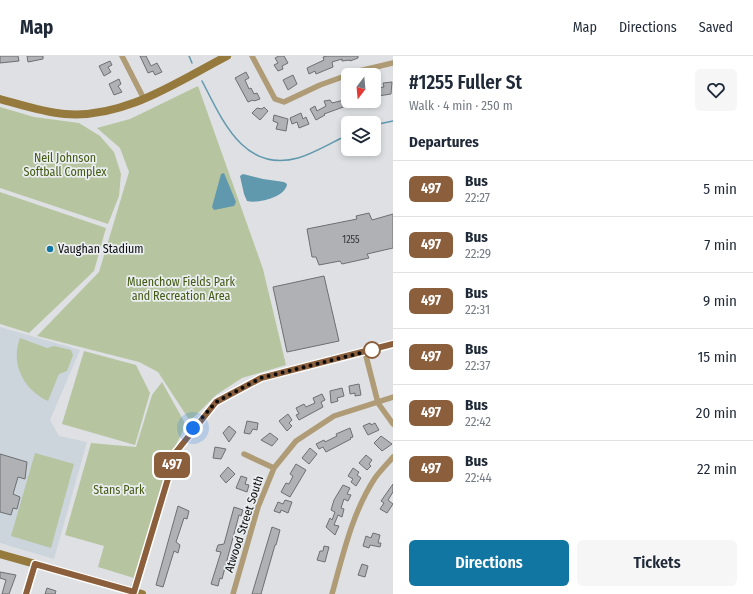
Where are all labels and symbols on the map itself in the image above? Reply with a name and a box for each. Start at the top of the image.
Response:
north arrow [341,68,381,108]
park label: Neil Johnson Softball Complex [23,151,107,179]
house number: 1255 [342,234,360,246]
place label: Vaughan Stadium [58,242,143,256]
marker: Vaughan Stadium [45,244,55,254]
park label: Muenchow Fields Park and Recreation Area [127,275,235,303]
unlabelled marker [363,341,381,359]
your location [183,418,203,438]
line badge: 497 [149,452,195,478]
street label: Atwood Street South [222,474,266,574]
park label: Stans Park [93,483,145,497]

